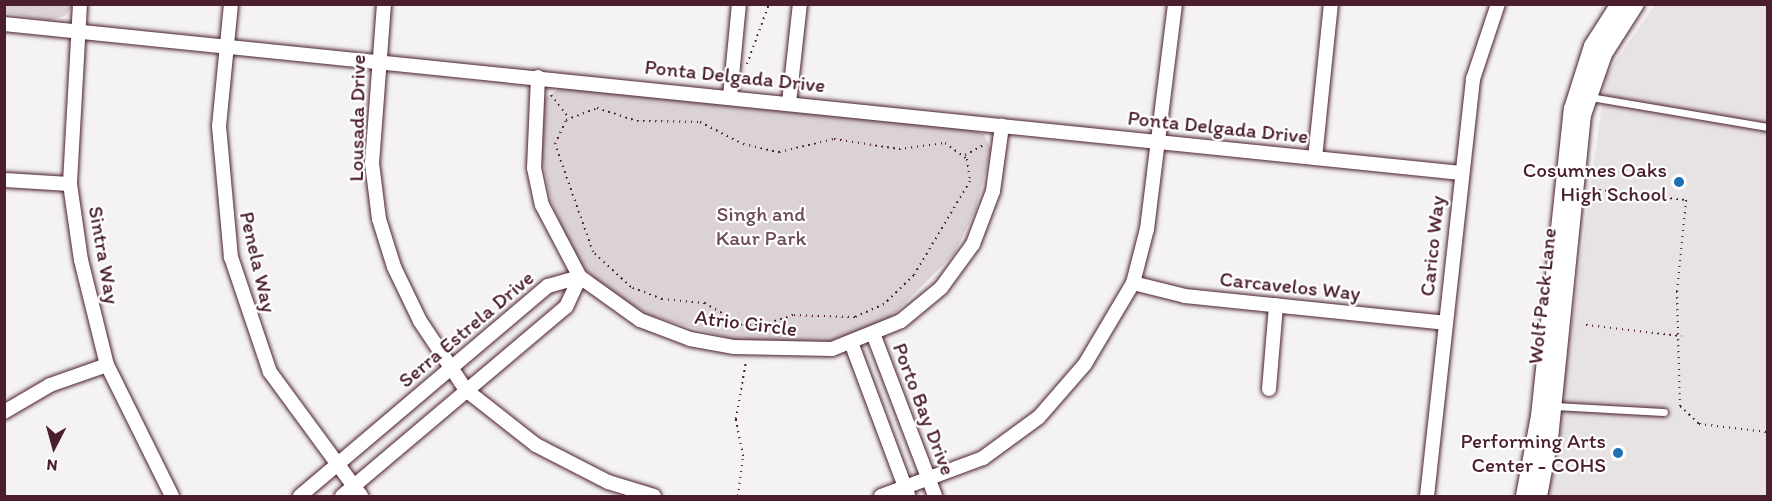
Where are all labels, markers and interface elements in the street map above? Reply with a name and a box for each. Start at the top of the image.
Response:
street label: Lousada Drive [343,54,371,182]
street label: Ponta Delgada Drive [643,54,827,98]
street label: Ponta Delgada Drive [1126,105,1310,149]
place label: Cosumnes Oaks High School [1523,157,1667,207]
marker: Cosumnes Oaks High School [1672,175,1686,189]
street label: Carico Way [1414,195,1450,297]
park label: Singh and Kaur Park [716,201,806,251]
street label: Sintra Way [83,205,125,305]
street label: Penela Way [234,209,282,315]
street label: Wolf Pack Lane [1522,226,1562,366]
street label: Serra Estrela Drive [393,265,539,393]
street label: Carcavelos Way [1219,266,1361,306]
street label: Atrio Circle [693,304,799,342]
street label: Porto Bay Drive [887,339,961,479]
north arrow [24,417,84,477]
place label: Performing Arts Center - COHS [1461,428,1606,478]
marker: Performing Arts Center - COHS [1611,446,1625,460]
text: N [46,455,58,475]

